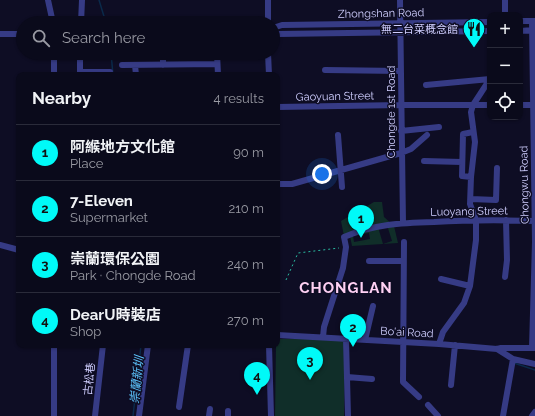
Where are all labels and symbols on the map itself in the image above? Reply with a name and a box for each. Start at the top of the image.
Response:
street label: Zhongshan Road [338,6,424,21]
restaurant icon: 無二台菜概念館 [461,16,487,49]
place label: 無二台菜概念館 [381,23,458,36]
street label: Chongde 1st Road [385,65,398,158]
street label: Gaoyuan Street [296,89,375,104]
street label: Chongwu Road [517,146,532,224]
your location [312,164,332,184]
street label: Luoyang Street [430,204,508,219]
pin: 1 [348,205,374,238]
district label: CHONGLAN [299,279,393,297]
pin: 2 [340,314,366,347]
street label: Bo'ai Road [380,325,434,340]
pin: 3 [297,347,323,380]
water label: 崇蘭新圳 [128,353,147,405]
street label: 古松巷 [81,362,98,396]
pin: 4 [244,362,270,395]

